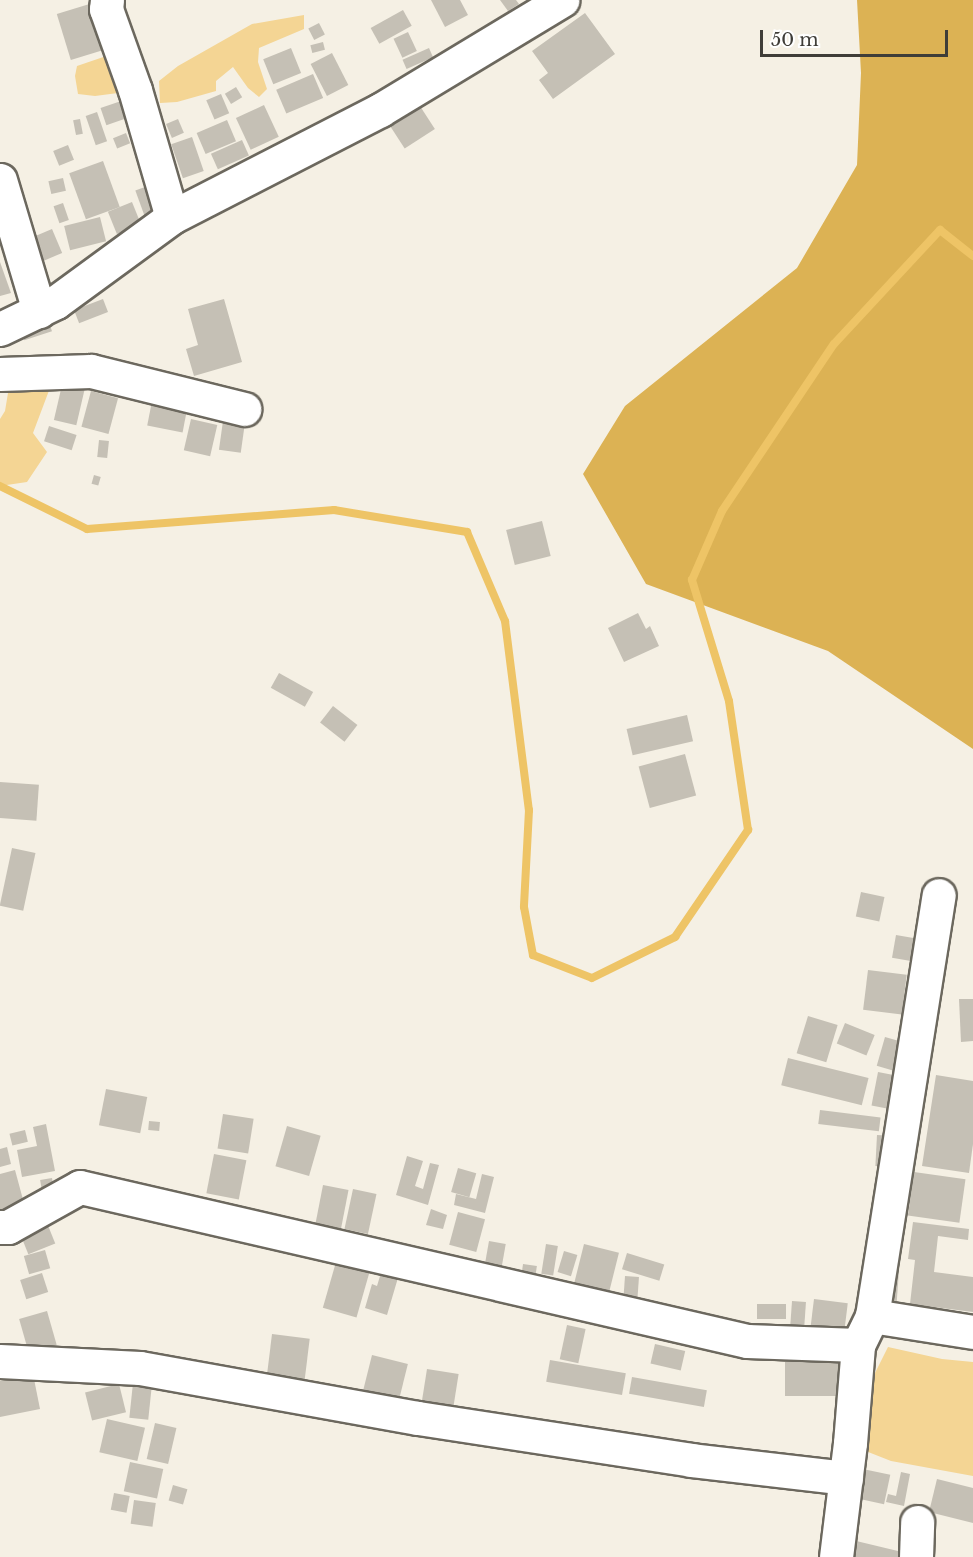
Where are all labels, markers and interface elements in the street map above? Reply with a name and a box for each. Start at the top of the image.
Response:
scale bar [763,18,950,56]
text: 50 m [771,29,819,51]

